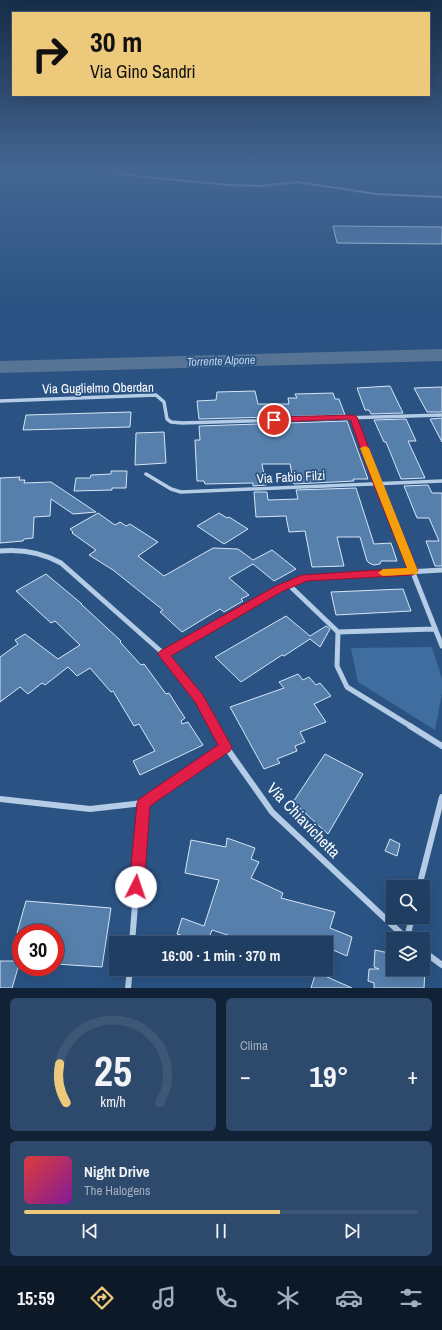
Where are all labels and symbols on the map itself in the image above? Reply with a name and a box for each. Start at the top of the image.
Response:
water label: Torrente Alpone [186,352,256,370]
street label: Via Guglielmo Oberdan [42,379,154,397]
pin [257,403,291,437]
street label: Via Fabio Filzi [256,467,326,487]
street label: Via Chiavichetta [262,778,346,863]
position arrow [115,866,157,908]
speed limit sign: 30 [12,924,64,976]

